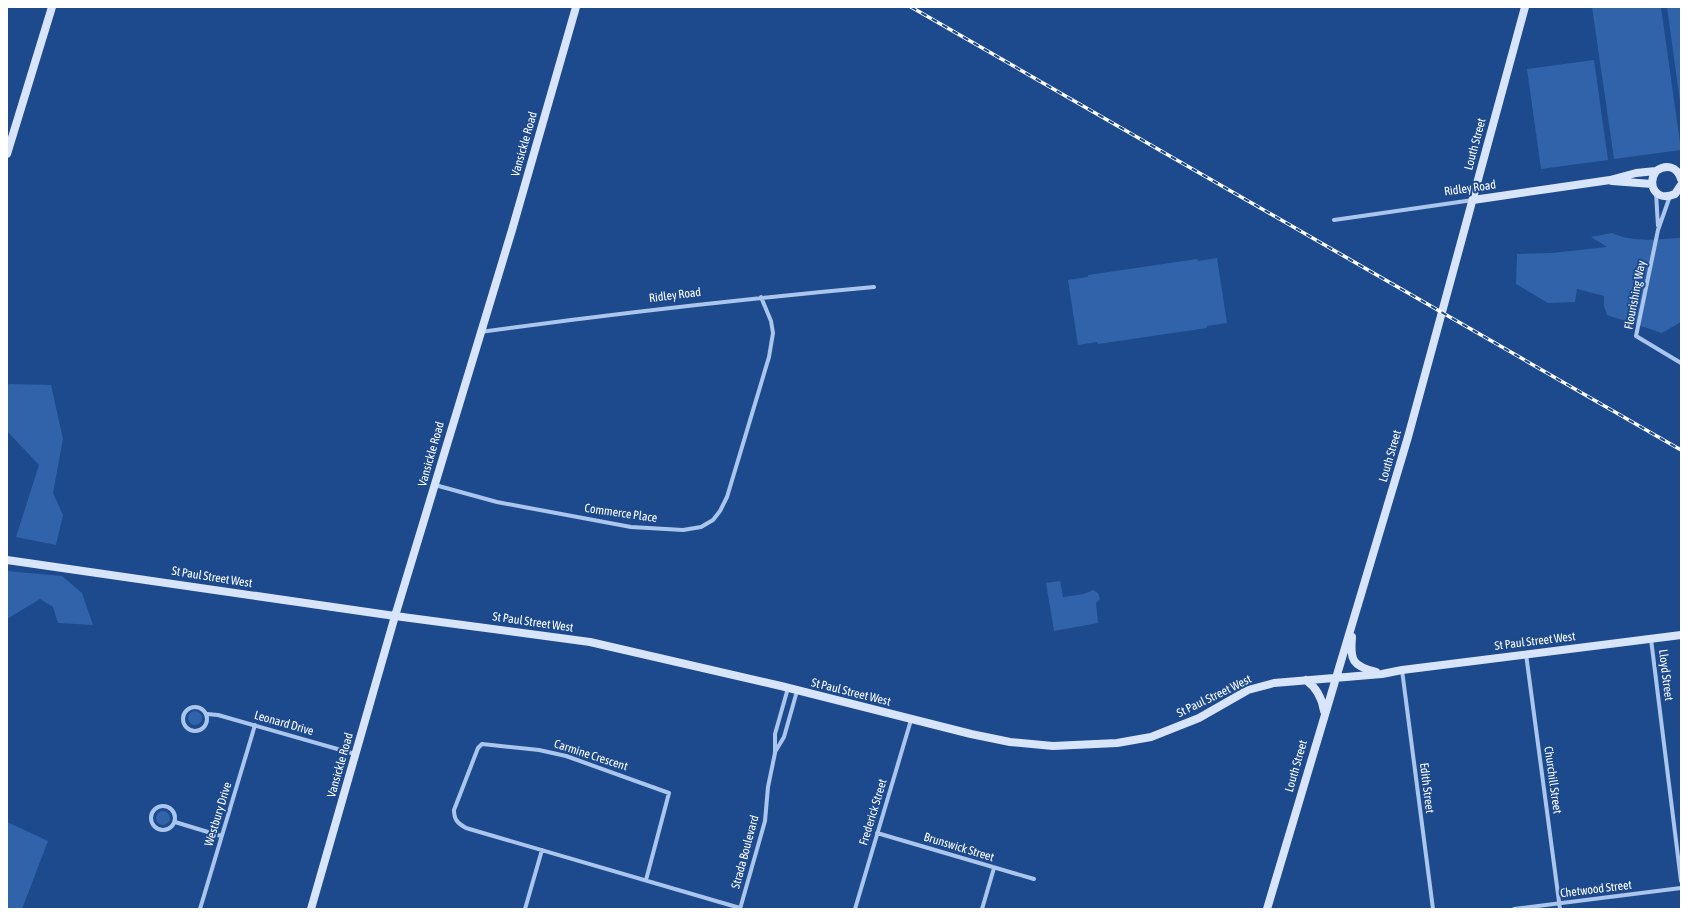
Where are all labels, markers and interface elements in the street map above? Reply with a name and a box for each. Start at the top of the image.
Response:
street label: Vansickle Road [508,110,540,178]
street label: Louth Street [1461,116,1489,172]
street label: Ridley Road [1443,177,1497,199]
street label: Flourishing Way [1621,259,1649,331]
street label: Ridley Road [648,285,702,305]
street label: Vansickle Road [415,420,447,488]
street label: Louth Street [1376,428,1404,484]
street label: Commerce Place [584,501,658,525]
street label: St Paul Street West [171,564,254,590]
street label: St Paul Street West [492,609,575,635]
street label: St Paul Street West [1494,629,1577,653]
street label: Lloyd Street [1656,648,1676,702]
street label: St Paul Street West [1174,672,1254,720]
street label: St Paul Street West [810,675,893,709]
street label: Leonard Drive [253,708,315,738]
street label: Vansickle Road [324,731,356,799]
street label: Carmine Crescent [552,737,630,774]
street label: Louth Street [1282,738,1310,794]
street label: Churchill Street [1541,745,1565,815]
street label: Edith Street [1417,762,1437,815]
street label: Frederick Street [856,777,890,847]
street label: Westbury Drive [202,780,234,848]
street label: Strada Boulevard [728,814,762,890]
street label: Brunswick Street [922,830,996,864]
street label: Chetwood Street [1559,878,1633,900]

